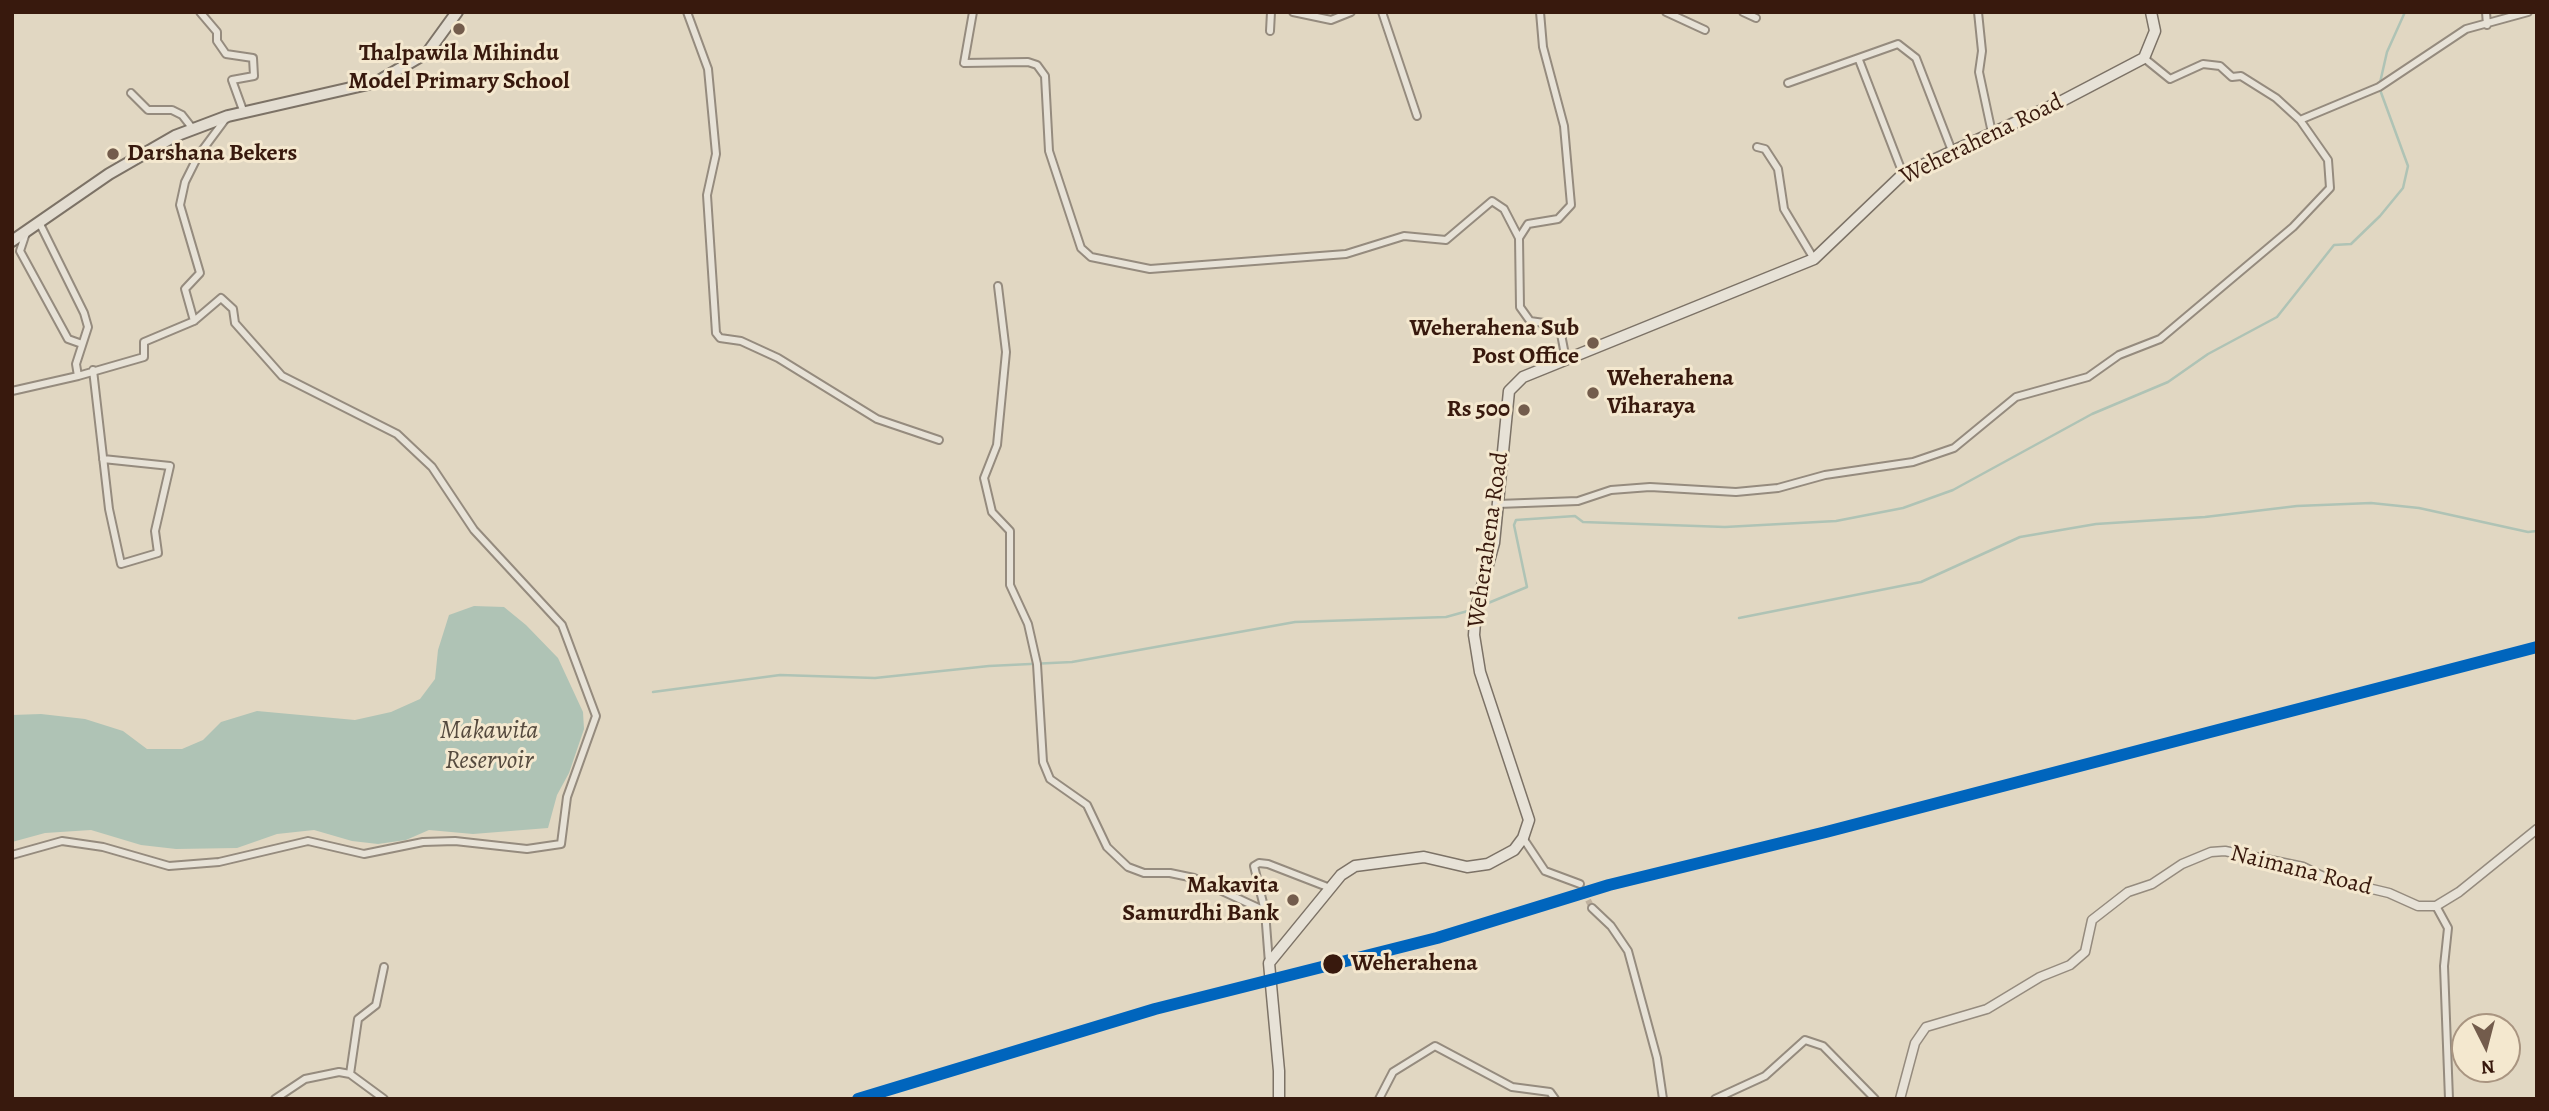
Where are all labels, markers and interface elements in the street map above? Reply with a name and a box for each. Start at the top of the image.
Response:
marker: Thalpawila Mihindu Model Primary School [451,21,467,37]
place label: Thalpawila Mihindu Model Primary School [348,40,570,96]
street label: Weherahena Road [1896,88,2068,192]
place label: Darshana Bekers [127,140,297,168]
marker: Darshana Bekers [105,146,121,162]
place label: Weherahena Sub Post Office [1410,315,1579,371]
marker: Weherahena Sub Post Office [1585,335,1601,351]
place label: Weherahena Viharaya [1607,365,1734,421]
marker: Weherahena Viharaya [1585,385,1601,401]
place label: Rs 500 [1447,396,1510,424]
marker: Rs 500 [1516,402,1532,418]
street label: Weherahena Road [1462,450,1516,630]
water label: Makawita Reservoir [440,716,538,778]
street label: Naimana Road [2227,839,2375,903]
place label: Makavita Samurdhi Bank [1122,872,1279,928]
marker: Makavita Samurdhi Bank [1285,892,1301,908]
place label: Weherahena [1351,950,1478,978]
marker: Weherahena [1321,952,1345,976]
north arrow [2451,1013,2521,1083]
text: N [2480,1053,2496,1081]

